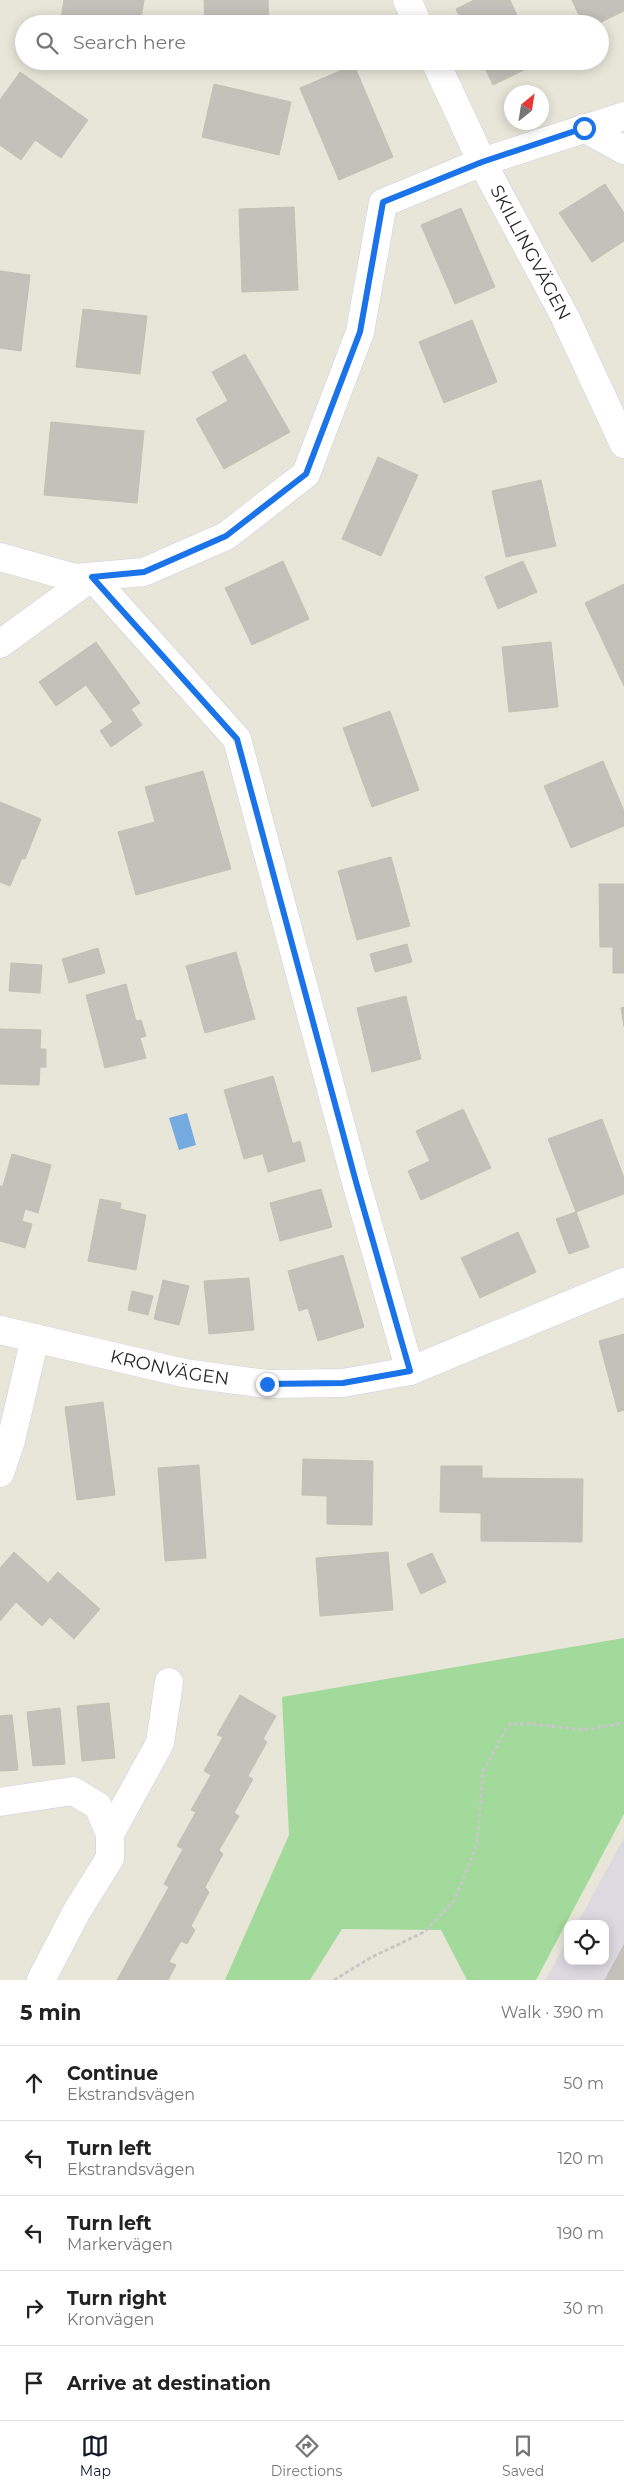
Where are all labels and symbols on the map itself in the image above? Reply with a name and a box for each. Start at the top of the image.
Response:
north arrow [504,85,549,130]
route start [573,117,596,140]
street label: SKILLINGVÄGEN [485,181,575,324]
street label: KRONVÄGEN [108,1345,230,1390]
route end [256,1373,279,1396]

